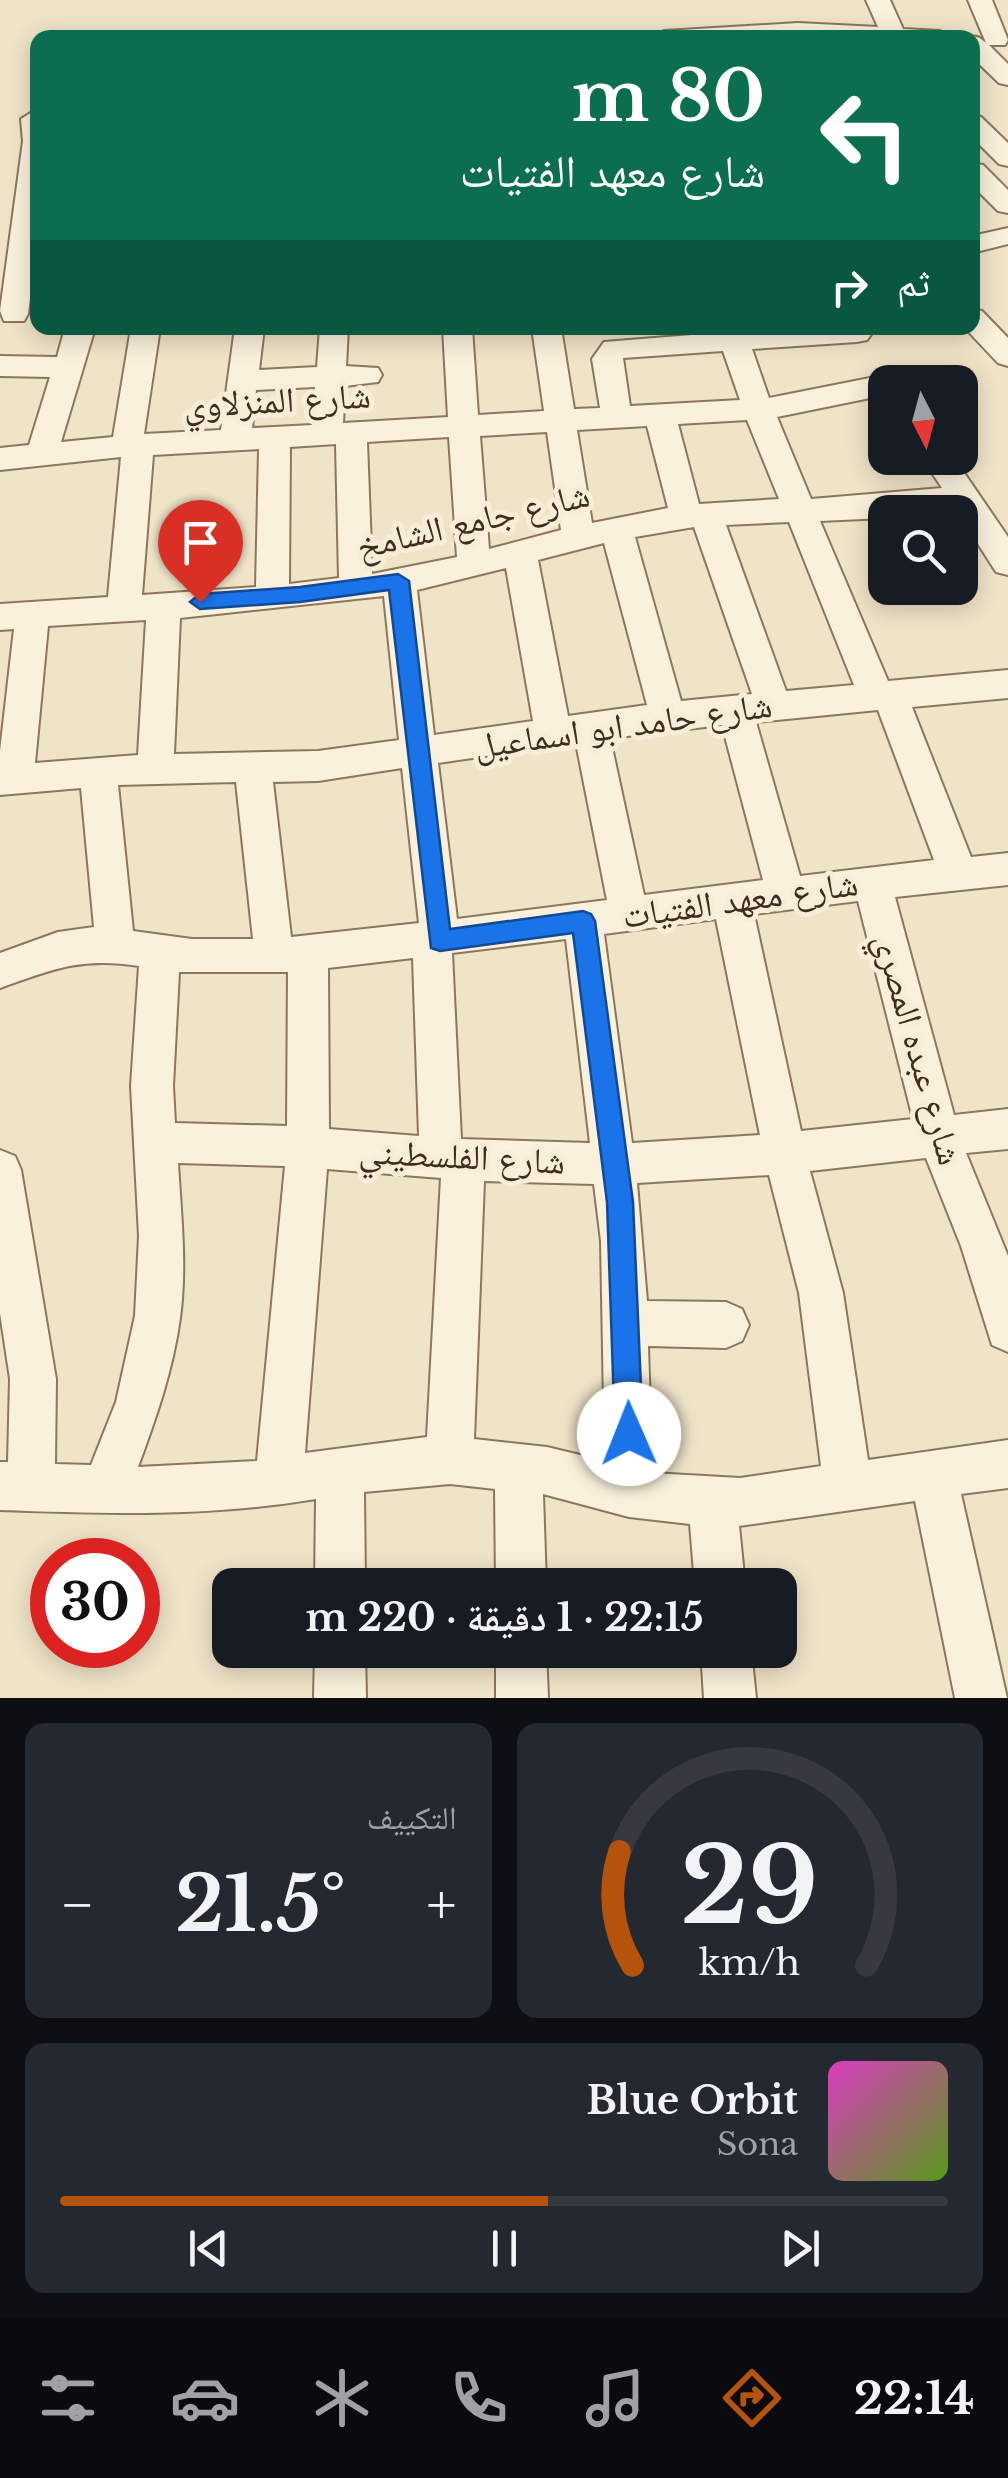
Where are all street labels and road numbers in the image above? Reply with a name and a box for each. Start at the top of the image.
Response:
street label: شارع المنزلاوي [182,374,372,433]
street label: شارع جامع الشامخ [352,472,594,569]
street label: شارع حامد ابو اسماعيل [471,683,775,768]
street label: شارع معهد الفتيات [619,861,861,938]
street label: شارع عبده المصري [859,928,973,1172]
street label: شارع الفلسطيني [357,1129,566,1190]

